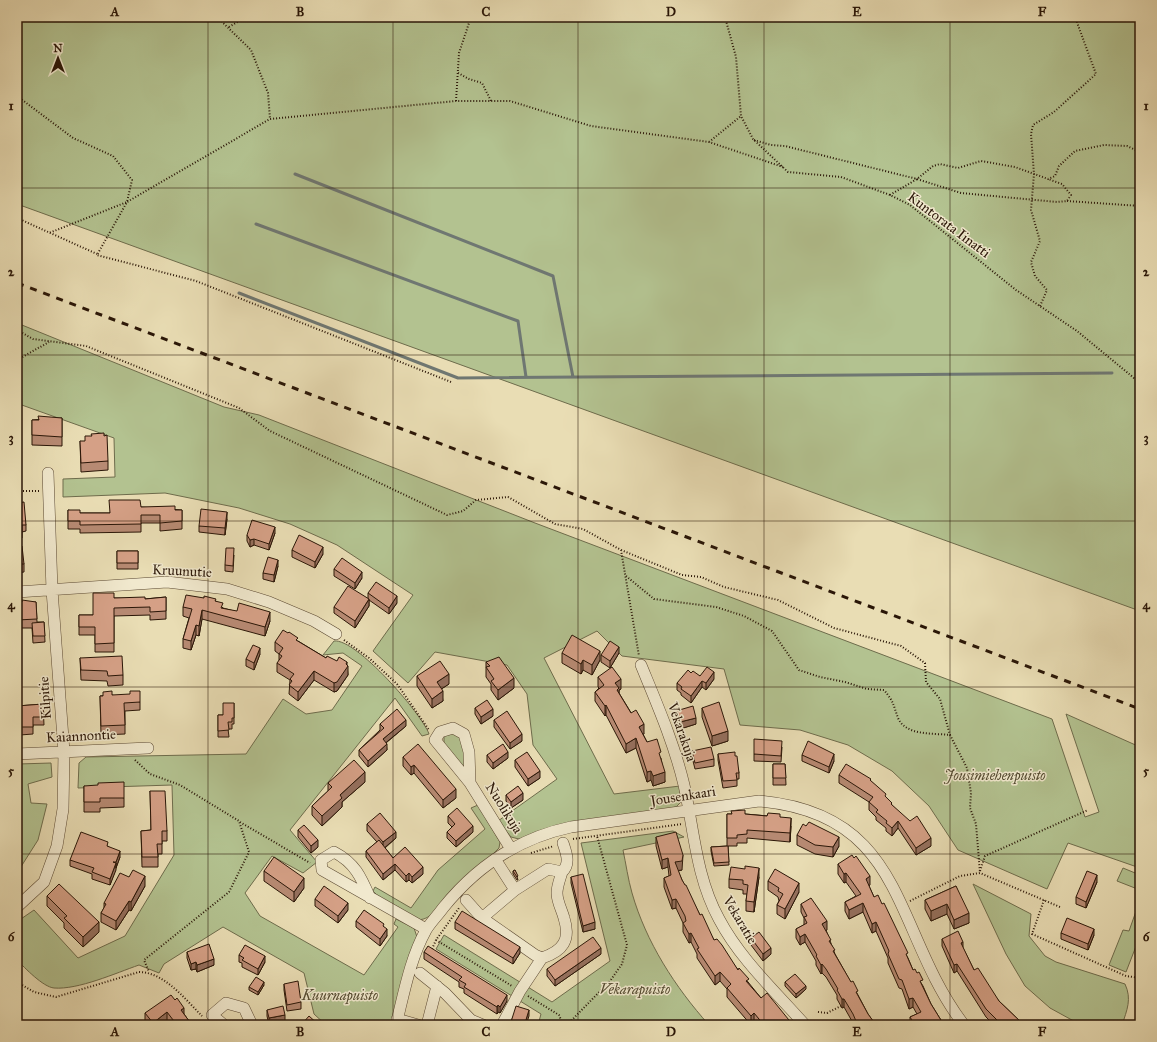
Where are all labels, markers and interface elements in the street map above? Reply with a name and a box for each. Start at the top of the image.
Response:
text: A [110,4,120,20]
text: B [296,4,305,20]
text: C [482,4,491,20]
text: D [666,4,676,20]
text: E [852,4,862,20]
text: F [1038,4,1047,20]
north arrow [38,38,78,78]
text: N [53,42,63,55]
text: 1 [8,98,14,114]
text: 1 [1143,98,1149,114]
street label: Kuntorata Iinatti [904,188,994,262]
text: 2 [8,264,15,280]
text: 2 [1143,264,1150,280]
text: 3 [8,430,14,446]
text: 3 [1143,430,1149,446]
street label: Kruunutie [152,561,212,581]
text: 4 [7,597,15,613]
text: 4 [1142,597,1150,613]
street label: Kilpitie [35,676,55,720]
street label: Vekarakuja [664,699,700,764]
street label: Kaiannontie [46,726,117,746]
text: 5 [8,763,15,779]
text: 5 [1143,763,1150,779]
park label: Jousimiehenpuisto [943,767,1046,785]
street label: Nuolikuja [482,779,526,837]
street label: Jousenkaari [647,782,717,811]
street label: Vekaratie [719,892,761,947]
text: 6 [8,929,16,945]
text: 6 [1143,929,1151,945]
park label: Vekarapuisto [600,981,670,999]
park label: Kuurnapuisto [301,987,378,1005]
text: A [110,1024,120,1040]
text: B [296,1024,305,1040]
text: C [482,1024,491,1040]
text: D [666,1024,676,1040]
text: E [852,1024,862,1040]
text: F [1038,1024,1047,1040]

